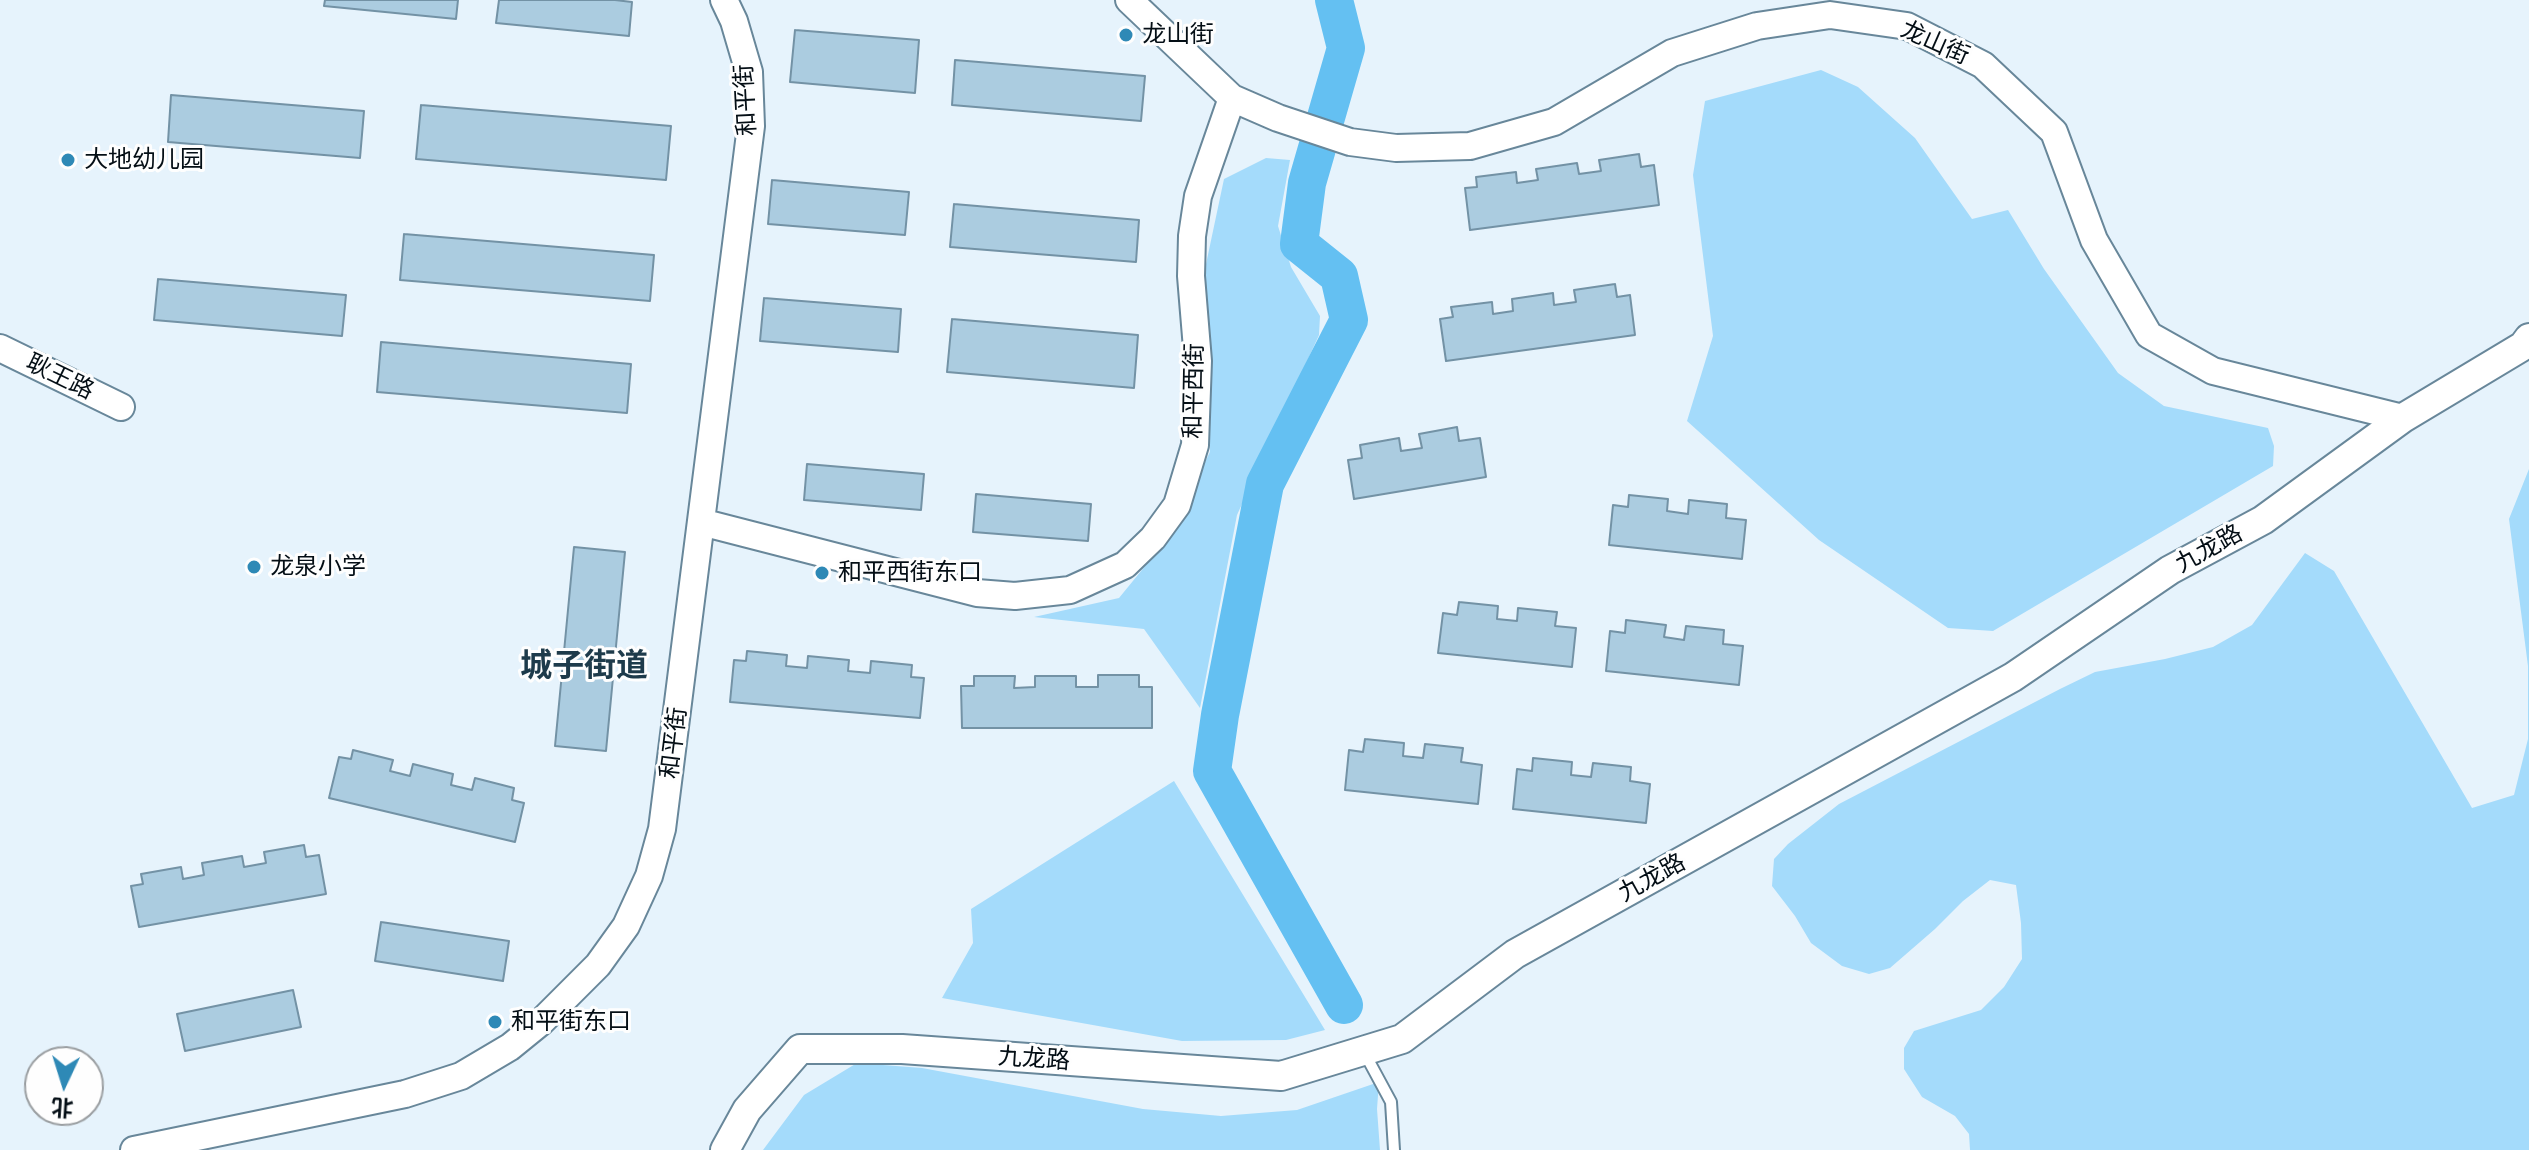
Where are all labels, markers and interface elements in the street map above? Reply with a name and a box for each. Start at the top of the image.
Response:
street label: 龙山街 [1896,15,1974,71]
place label: 龙山街 [1142,21,1214,49]
marker: 龙山街 [1117,26,1135,44]
street label: 和平街 [730,63,762,137]
place label: 大地幼儿园 [84,146,204,174]
marker: 大地幼儿园 [59,151,77,169]
street label: 和平西街 [1179,343,1209,439]
street label: 耿王路 [21,348,99,406]
street label: 九龙路 [2171,519,2247,579]
place label: 龙泉小学 [270,553,366,581]
marker: 龙泉小学 [245,558,263,576]
place label: 和平西街东口 [838,559,982,587]
marker: 和平西街东口 [813,564,831,582]
district label: 城子街道 [520,647,648,685]
street label: 和平街 [655,706,693,780]
street label: 九龙路 [1614,848,1690,908]
place label: 和平街东口 [511,1008,631,1036]
marker: 和平街东口 [486,1013,504,1031]
street label: 九龙路 [997,1042,1071,1076]
north arrow [24,1046,104,1126]
text: 北 [51,1094,74,1122]

